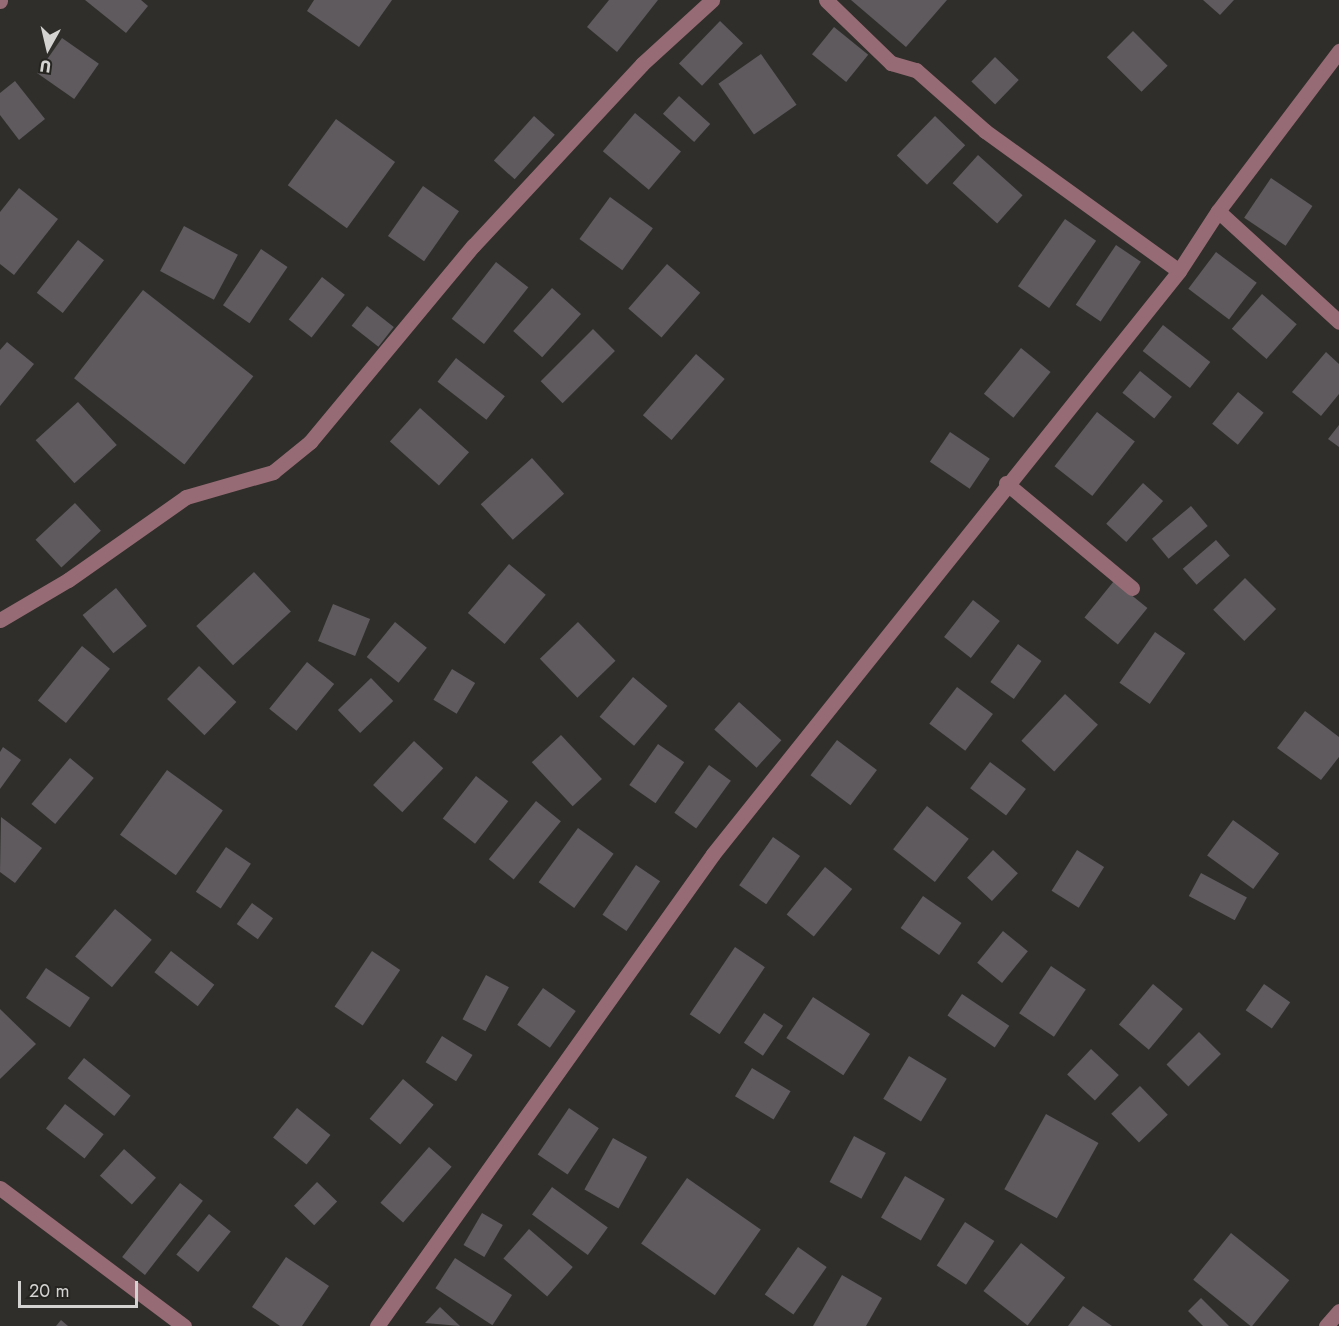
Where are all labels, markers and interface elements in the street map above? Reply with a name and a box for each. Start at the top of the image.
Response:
north arrow [18,18,78,78]
text: U [38,54,53,78]
scale bar [21,1269,141,1307]
text: 20 m [29,1278,69,1304]

